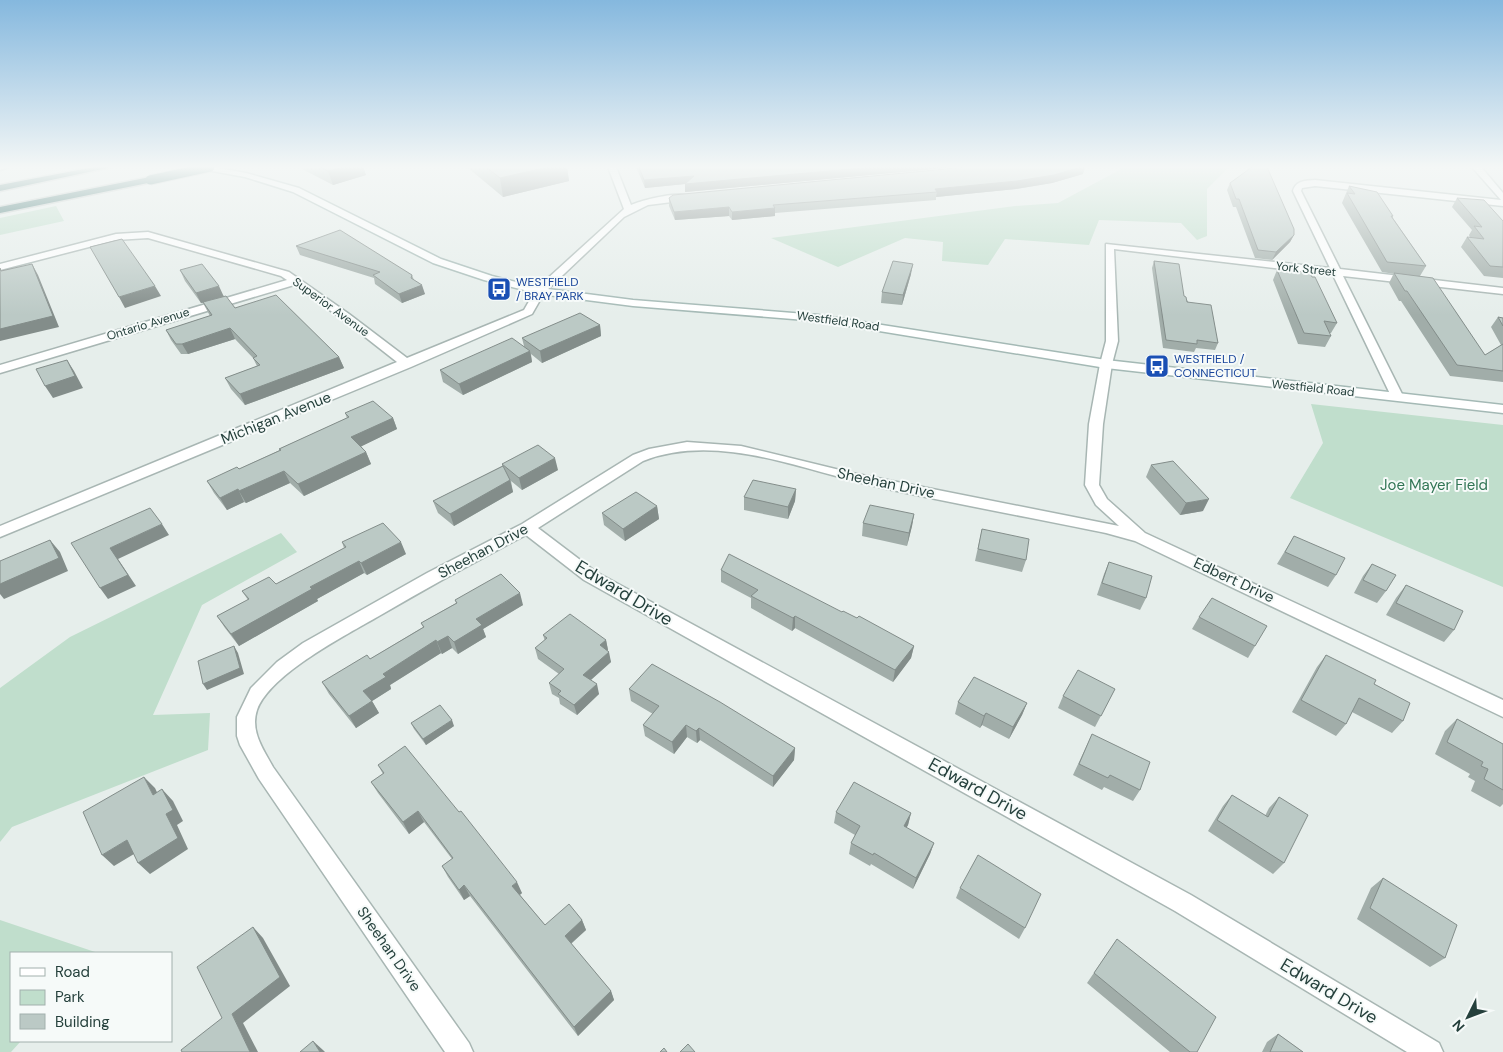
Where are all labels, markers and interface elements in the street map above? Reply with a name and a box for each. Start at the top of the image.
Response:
street label: York Street [1275,258,1337,280]
street label: Superior Avenue [289,274,373,340]
place label: WESTFIELD / BRAY PARK [516,274,584,304]
bus stop icon: WESTFIELD / BRAY PARK [486,276,512,302]
street label: Ontario Avenue [105,304,192,344]
street label: Westfield Road [796,307,880,335]
place label: WESTFIELD / CONNECTICUT [1174,351,1257,381]
bus stop icon: WESTFIELD / CONNECTICUT [1144,353,1170,379]
street label: Westfield Road [1271,376,1355,400]
street label: Michigan Avenue [218,387,334,449]
street label: Sheehan Drive [835,463,937,503]
park label: Joe Mayer Field [1380,475,1488,495]
street label: Sheehan Drive [434,519,532,583]
street label: Edbert Drive [1190,553,1278,607]
street label: Edward Drive [571,554,677,632]
street label: Edward Drive [924,752,1032,826]
street label: Sheehan Drive [352,903,426,995]
legend [10,952,172,1042]
street label: Edward Drive [1276,952,1382,1030]
text: Road [55,962,90,982]
text: Park [55,987,85,1007]
north arrow [1443,992,1493,1042]
text: Building [55,1012,110,1032]
text: N [1448,1016,1468,1036]

